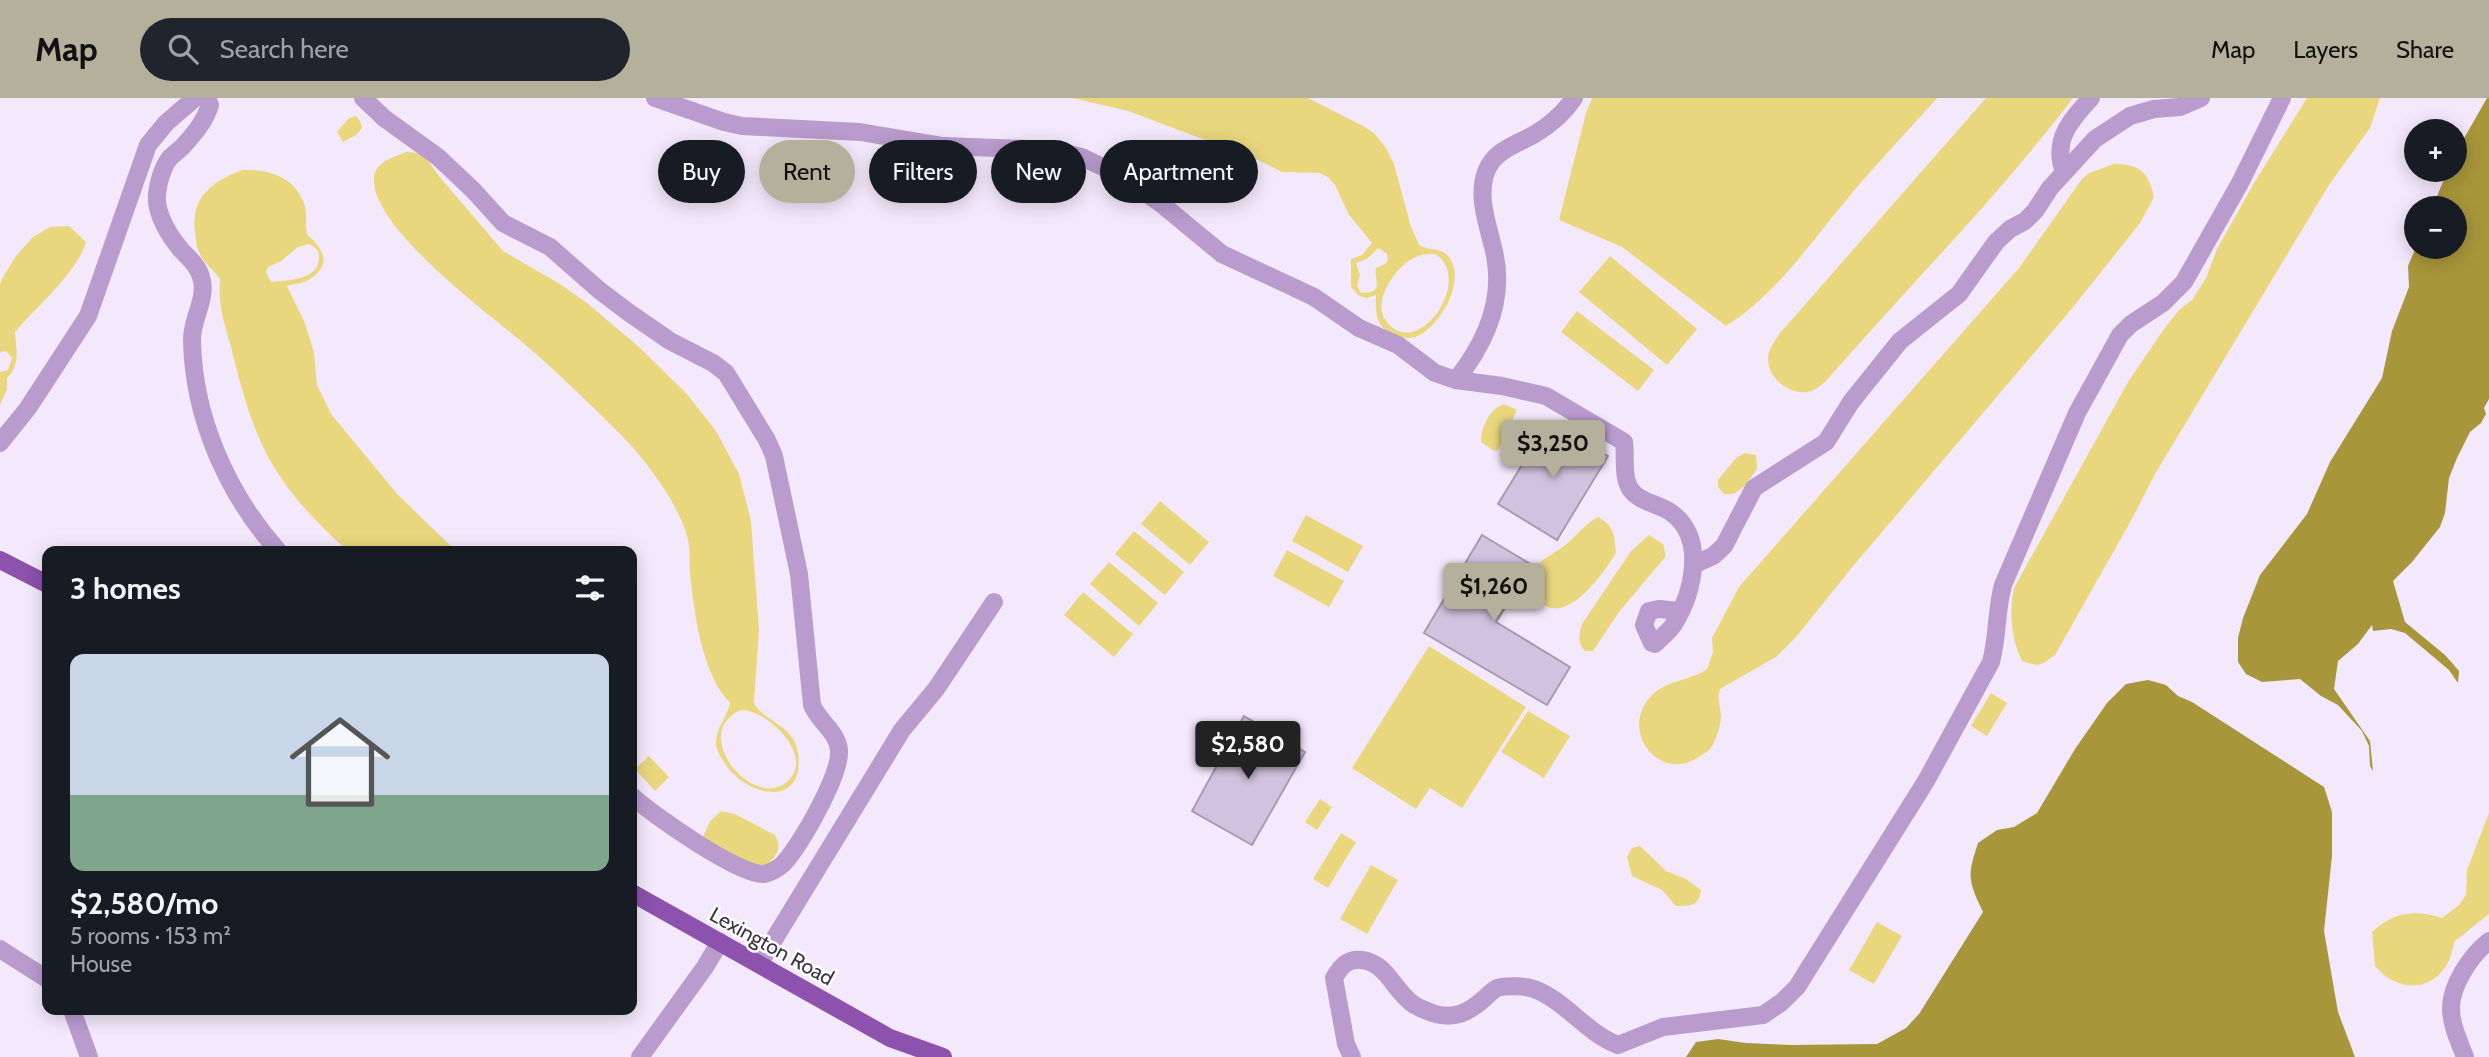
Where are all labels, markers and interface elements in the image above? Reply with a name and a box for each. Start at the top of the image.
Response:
search box [140,18,630,81]
text: Map [35,29,98,69]
icon: search [164,30,202,68]
text: Search here [220,33,349,65]
text: Map [2211,35,2255,64]
text: Layers [2293,35,2358,64]
text: Share [2396,35,2454,64]
map controls [2404,119,2467,259]
button: + [2404,119,2467,182]
chip: Buy [658,140,745,203]
chip: Rent [759,140,855,203]
chip: Filters [869,140,977,203]
chip: New [991,140,1086,203]
chip: Apartment [1100,140,1258,203]
button: − [2404,196,2467,259]
pin: $3,250 [1496,420,1610,480]
text: $3,250 [1517,429,1589,457]
pin: $1,260 [1437,564,1551,623]
icon: filters [571,569,609,607]
text: 3 homes [70,570,181,607]
text: $1,260 [1460,572,1528,600]
icon: home [277,699,403,825]
pin: $2,580 [1191,722,1305,781]
text: $2,580 [1211,730,1285,758]
text: $2,580/mo [70,885,218,922]
street label: Lexington Road [706,902,838,990]
text: 5 rooms · 153 m² [70,922,231,950]
text: House [70,950,132,978]

